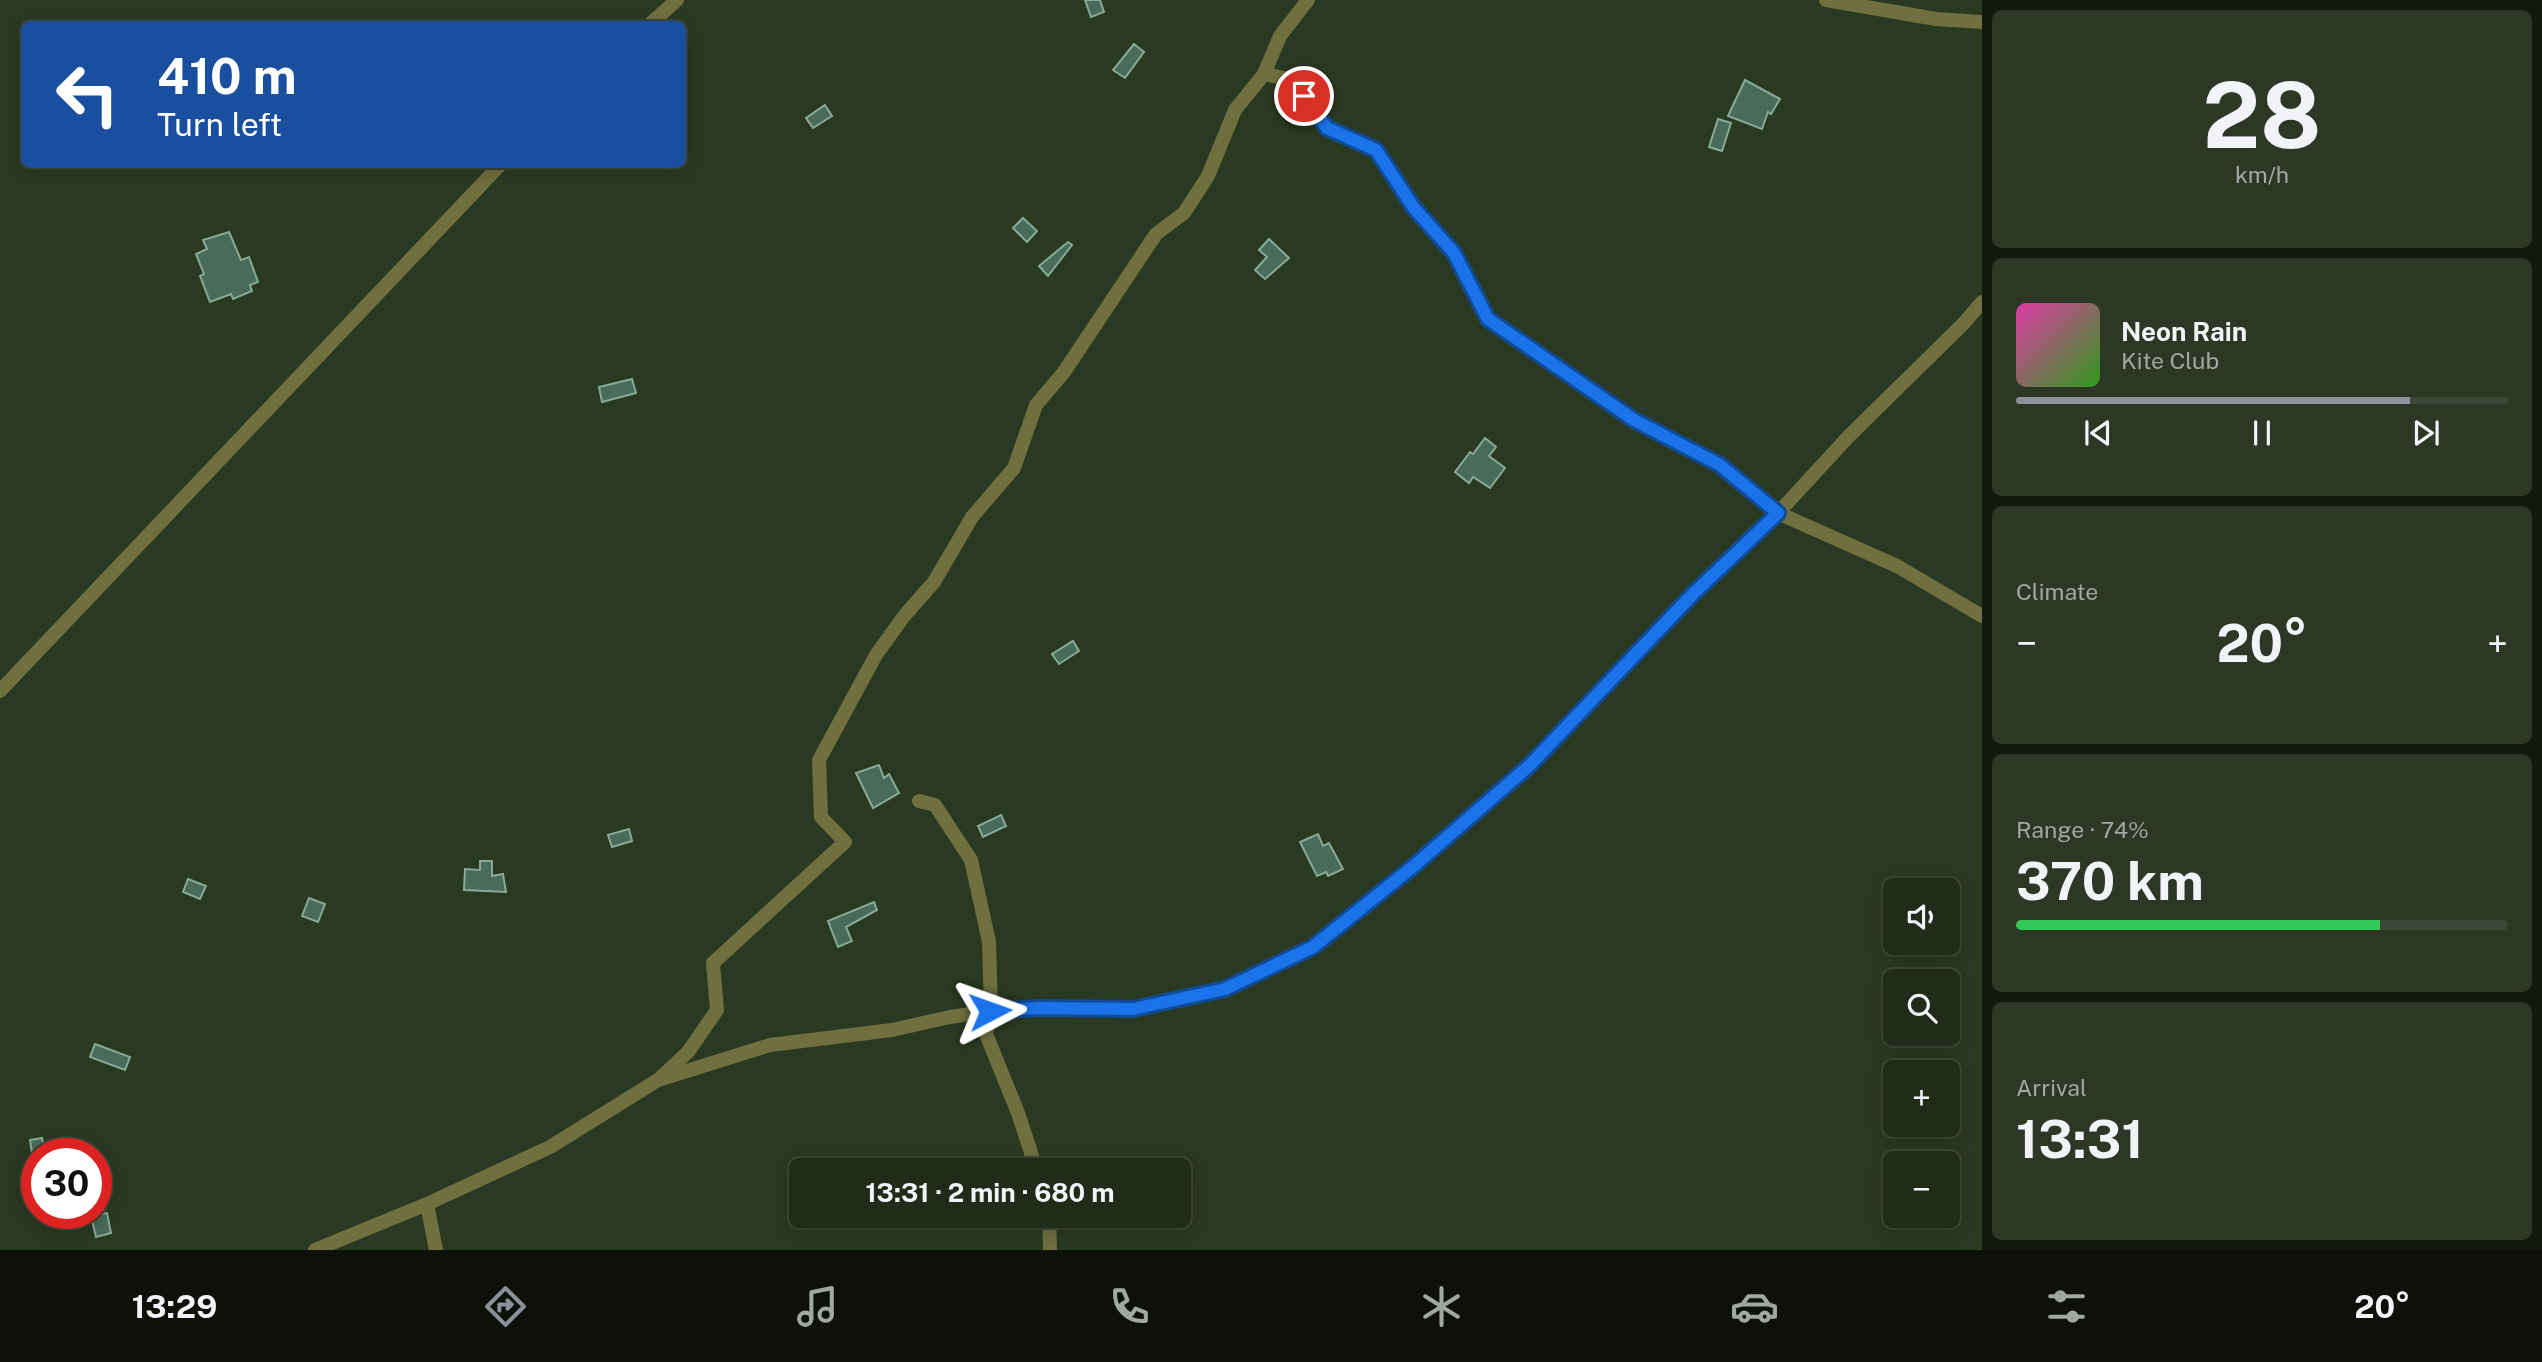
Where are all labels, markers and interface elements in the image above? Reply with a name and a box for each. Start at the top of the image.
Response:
text: 410 m [157,47,297,105]
icon: left [42,49,133,140]
text: 28 [2203,62,2321,168]
pin [1274,66,1334,126]
icon: arrive [1285,77,1323,115]
text: Turn left [157,106,282,143]
text: km/h [2235,161,2289,188]
text: Neon Rain [2121,316,2247,347]
text: Kite Club [2121,347,2219,374]
icon: previous [2079,414,2117,452]
icon: pause [2243,414,2281,452]
icon: next [2407,414,2445,452]
text: Climate [2016,578,2098,605]
text: 20° [2216,613,2308,674]
text: − [2016,621,2037,666]
text: + [2487,621,2508,666]
text: Range · 74% [2016,816,2149,843]
text: 370 km [2016,851,2204,912]
map controls [1883,878,1960,1228]
button: sound [1883,878,1960,955]
button: search [1883,969,1960,1046]
position arrow [953,974,1027,1048]
button: + [1883,1060,1960,1137]
text: Arrival [2016,1074,2087,1101]
text: 13:31 [2016,1109,2144,1170]
speed limit sign: 30 [21,1138,112,1229]
button: − [1883,1151,1960,1228]
text: 13:31 · 2 min · 680 m [865,1177,1115,1208]
icon: directions [481,1282,530,1331]
icon: music [793,1282,842,1331]
icon: phone [1105,1282,1154,1331]
icon: climate [1417,1282,1466,1331]
icon: car [1730,1282,1779,1331]
icon: filters [2042,1282,2091,1331]
text: 13:29 [132,1288,217,1325]
text: 20° [2354,1288,2410,1325]

